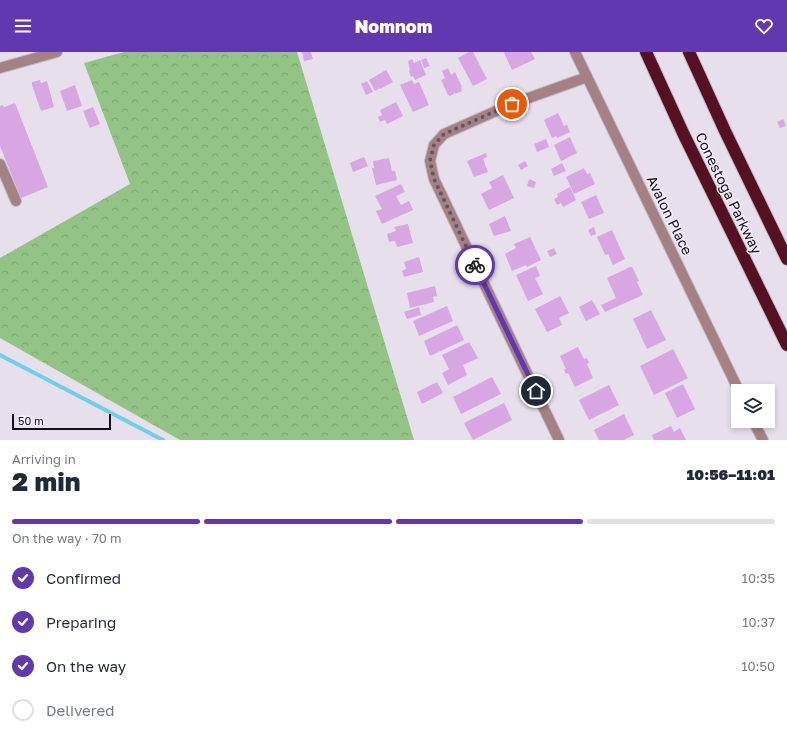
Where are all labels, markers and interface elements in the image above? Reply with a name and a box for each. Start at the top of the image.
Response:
icon: menu [12,15,34,37]
text: Nomnom [355,15,432,37]
icon: heart [753,15,775,37]
pin [495,87,529,121]
icon: bag [501,93,523,115]
street label: Conestoga Parkway [692,129,766,257]
street label: Avalon Place [644,173,696,257]
courier [455,245,495,285]
icon: bike [464,254,486,276]
pin [519,374,553,408]
icon: home [525,380,547,402]
map controls [731,384,775,428]
button: layers [731,384,775,428]
scale bar [12,412,111,431]
text: 50 m [18,414,44,427]
text: Arriving in [12,451,76,467]
text: 10:56–11:01 [686,465,775,483]
text: 2 min [12,466,80,497]
text: On the way · 70 m [12,530,122,546]
icon: check [12,567,34,589]
text: Confirmed [46,569,121,587]
text: 10:35 [742,570,775,586]
icon: check [12,611,34,633]
text: Preparing [46,613,116,631]
text: 10:37 [742,614,775,630]
icon: check [12,655,34,677]
text: On the way [46,657,126,675]
text: 10:50 [741,658,775,674]
text: Delivered [46,701,114,719]

